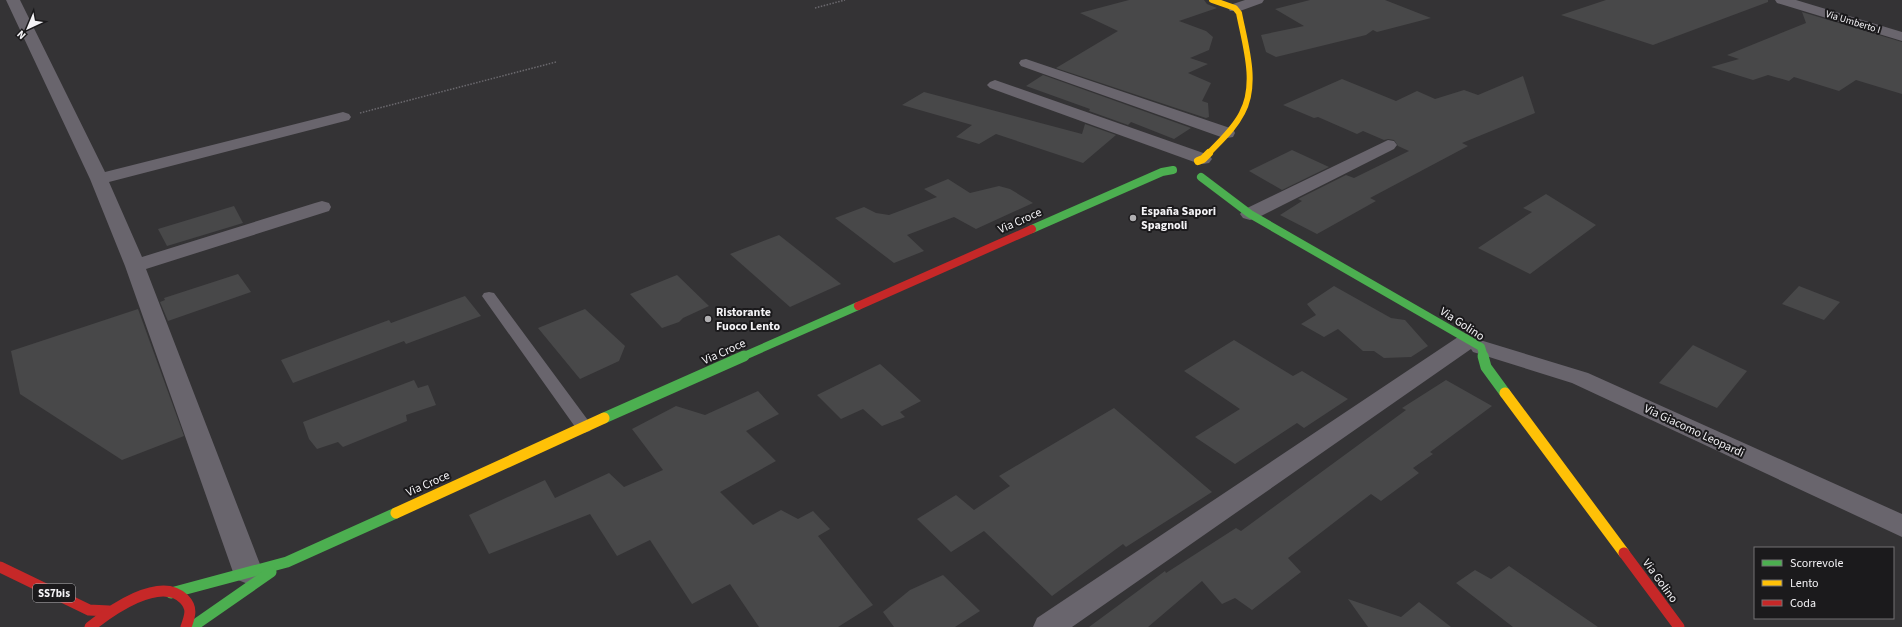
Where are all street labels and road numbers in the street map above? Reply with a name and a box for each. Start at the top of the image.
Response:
street label: Via Umberto I [1824,7,1882,37]
street label: Via Croce [995,204,1045,238]
street label: Via Golino [1436,303,1488,345]
street label: Via Croce [699,335,749,369]
street label: Via Giacomo Leopardi [1641,400,1747,462]
street label: Via Croce [403,467,453,501]
street label: Via Golino [1638,556,1682,606]
road number: SS7bis [33,584,75,602]

